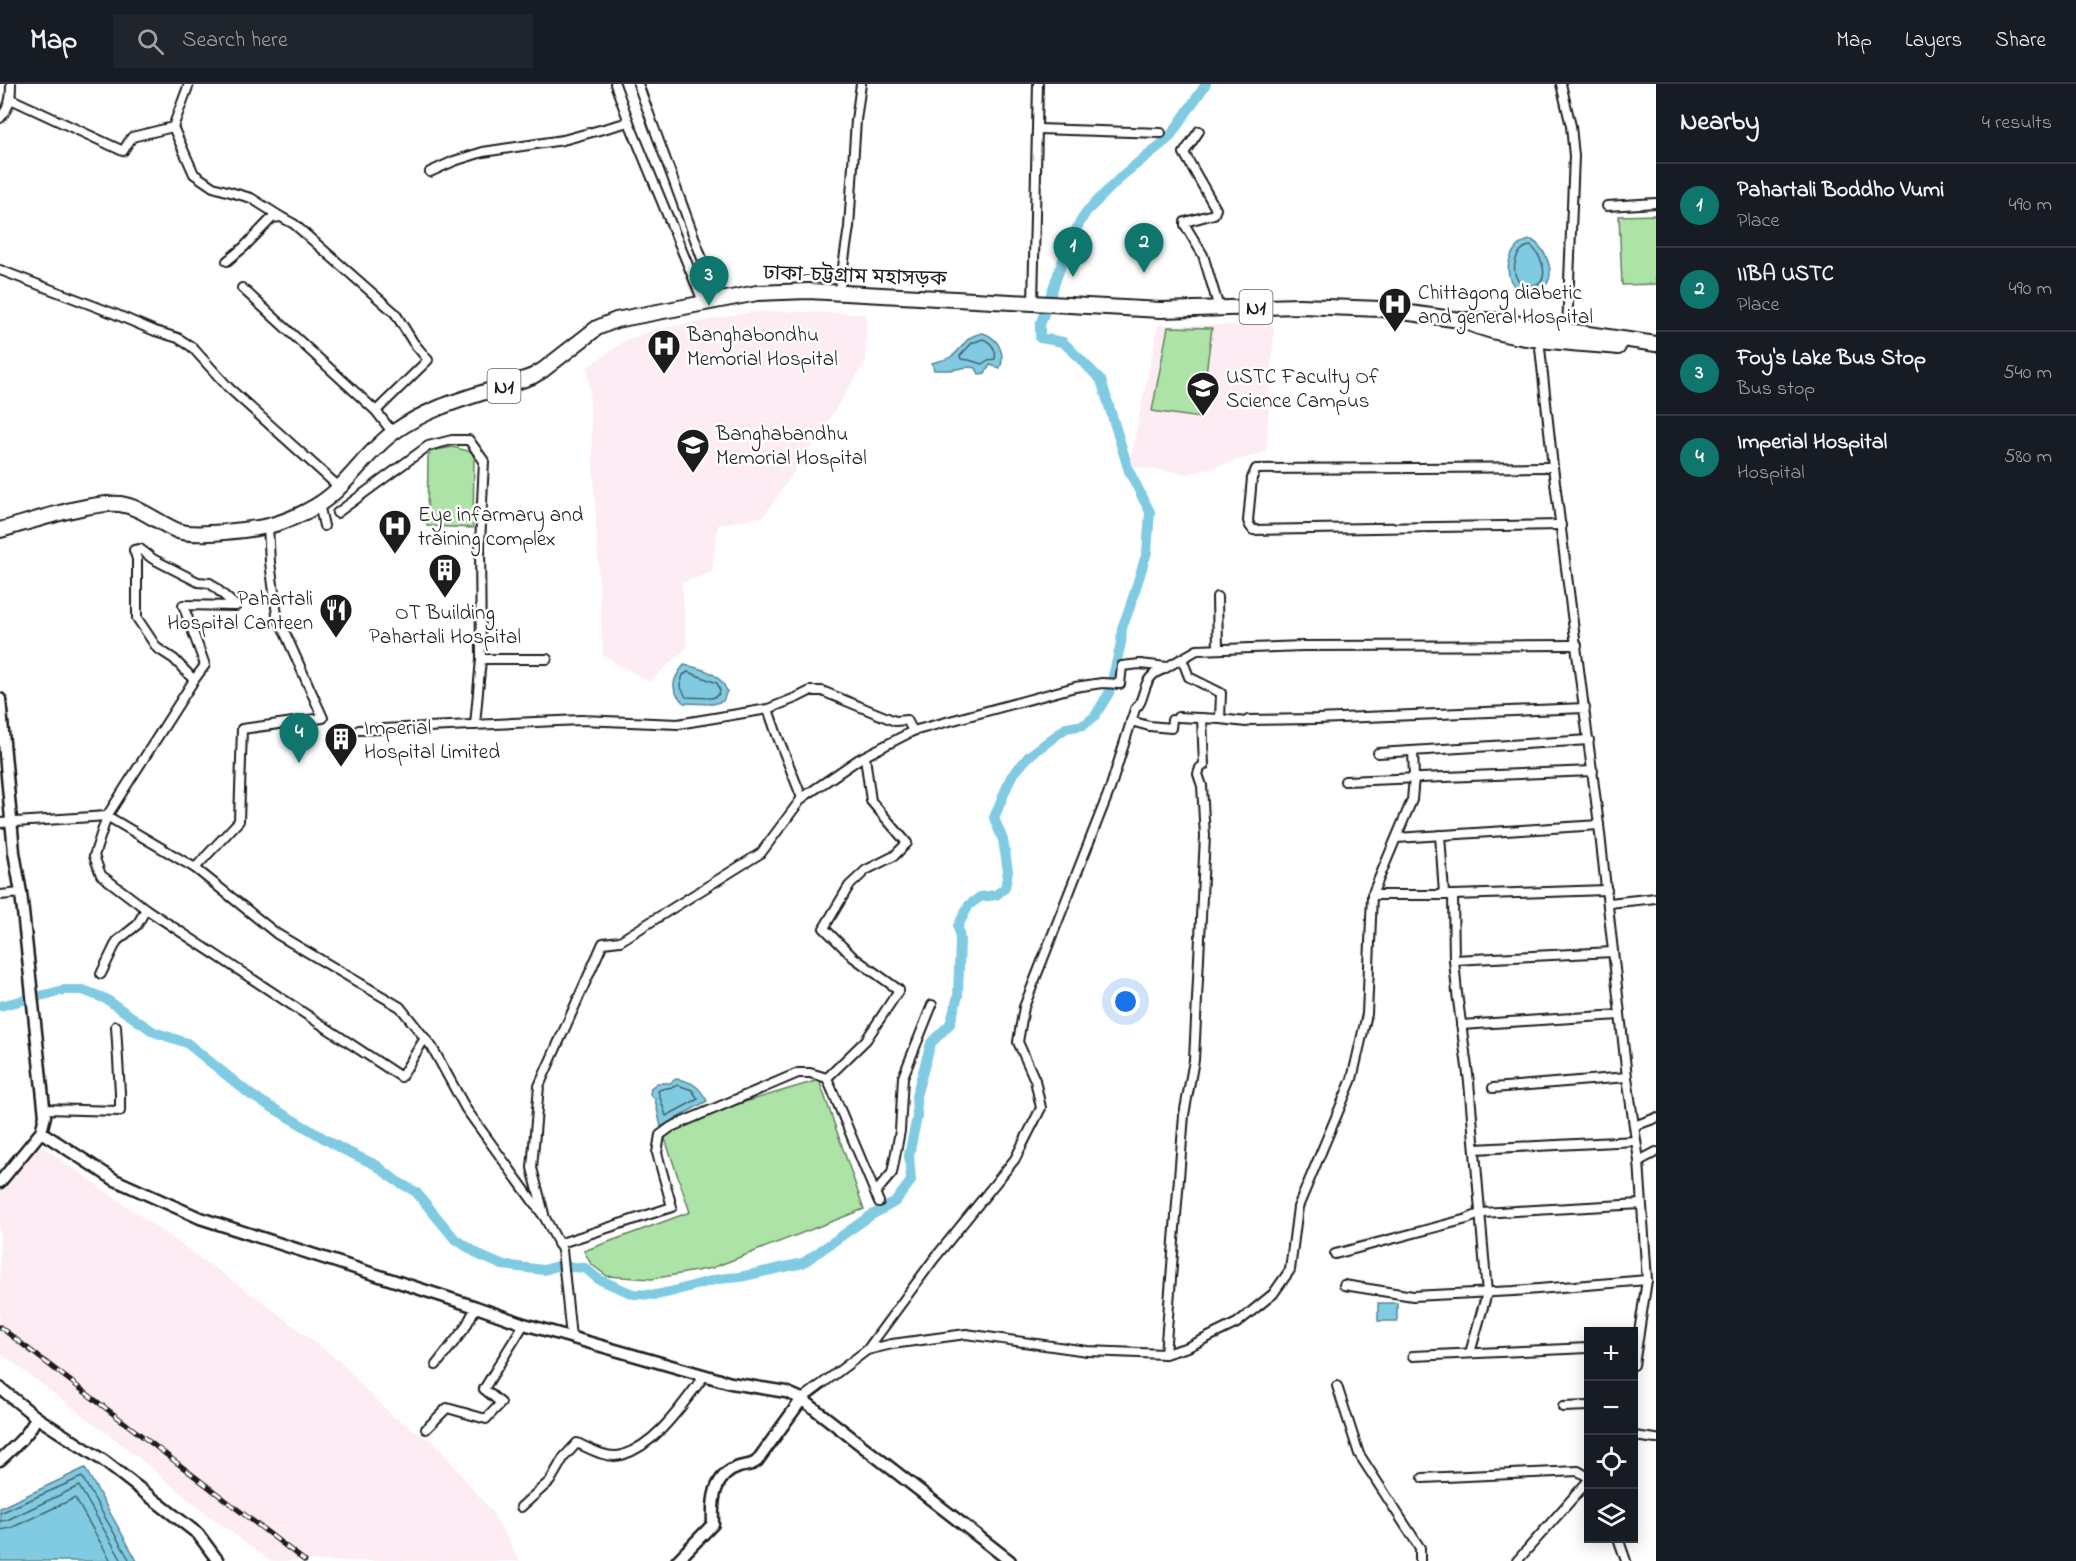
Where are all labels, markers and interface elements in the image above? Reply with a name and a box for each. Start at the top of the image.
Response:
search box [113,14,533,68]
text: Map [30,21,77,62]
icon: search [134,25,167,58]
text: Search here [182,25,288,57]
text: Map [1836,26,1872,56]
text: Layers [1905,26,1962,56]
text: Share [1995,26,2046,56]
text: Nearby [1680,104,1759,142]
text: 4 results [1982,109,2052,138]
text: Pahartali Boddho Vumi [1737,175,1944,207]
text: 1 [1696,191,1703,220]
text: 490 m [2009,191,2052,220]
text: Place [1737,207,1779,236]
pin: 2 [1124,224,1164,273]
pin: 1 [1054,228,1092,277]
pin: 3 [690,256,728,306]
street label: ঢাকা-চট্টগ্রাম মহাসড়ক [762,259,948,295]
text: IIBA USTC [1737,259,1834,291]
text: 2 [1695,275,1704,304]
text: 490 m [2009,275,2052,304]
place label: Chittagong diabetic and general Hospital [1418,279,1593,335]
hospital icon: Chittagong diabetic and general Hospital [1377,286,1413,333]
road number: N1 [1240,290,1272,324]
text: Place [1737,291,1779,320]
place label: Banghabondhu Memorial Hospital [686,321,838,375]
hospital icon: Banghabondhu Memorial Hospital [646,328,682,375]
text: Foy's Lake Bus Stop [1737,343,1926,375]
text: 3 [1695,359,1704,388]
text: 540 m [2003,359,2052,388]
place label: USTC Faculty Of Science Campus [1226,363,1379,417]
road number: N1 [488,369,520,403]
school or university icon: USTC Faculty Of Science Campus [1185,370,1221,417]
text: Bus stop [1737,375,1815,404]
place label: Banghabandhu Memorial Hospital [715,420,867,474]
school or university icon: Banghabandhu Memorial Hospital [675,427,711,474]
text: Imperial Hospital [1737,427,1887,459]
text: 4 [1695,443,1704,472]
text: 580 m [2004,443,2052,472]
text: Hospital [1737,459,1805,488]
place label: Eye infarmary and training complex [418,501,584,557]
hospital icon: Eye infarmary and training complex [377,508,413,555]
building icon: OT Building Pahartali Hospital [427,552,463,599]
place label: Pahartali Hospital Canteen [167,585,313,639]
restaurant icon: Pahartali Hospital Canteen [318,592,354,639]
place label: OT Building Pahartali Hospital [369,599,521,653]
pin: 4 [280,714,318,763]
place label: Imperial Hospital Limited [364,714,500,768]
building icon: Imperial Hospital Limited [323,721,359,768]
your location [1111,987,1140,1016]
map controls [1584,1327,1638,1543]
button: + [1584,1327,1638,1381]
button: − [1584,1381,1638,1435]
button: locate [1584,1435,1638,1489]
button: layers [1584,1489,1638,1543]

